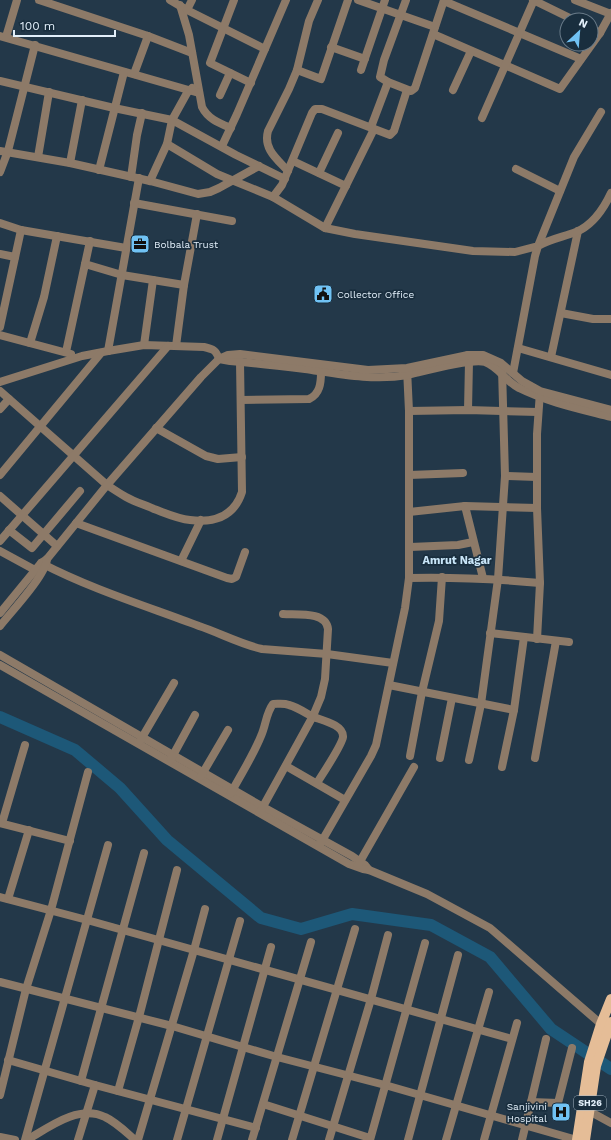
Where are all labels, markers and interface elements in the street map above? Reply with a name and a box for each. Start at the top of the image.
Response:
scale bar [14,12,115,38]
north arrow [559,12,599,52]
text: N [577,16,590,31]
text: 100 m [20,19,55,33]
office icon: Bolbala Trust [129,233,151,255]
place label: Bolbala Trust [154,239,219,250]
public building icon: Collector Office [312,283,334,305]
place label: Collector Office [337,289,414,300]
district label: Amrut Nagar [422,554,492,567]
road number: SH26 [574,1096,606,1110]
place label: Sanjivini Hospital [507,1101,547,1124]
hospital icon: Sanjivini Hospital [550,1101,572,1123]

